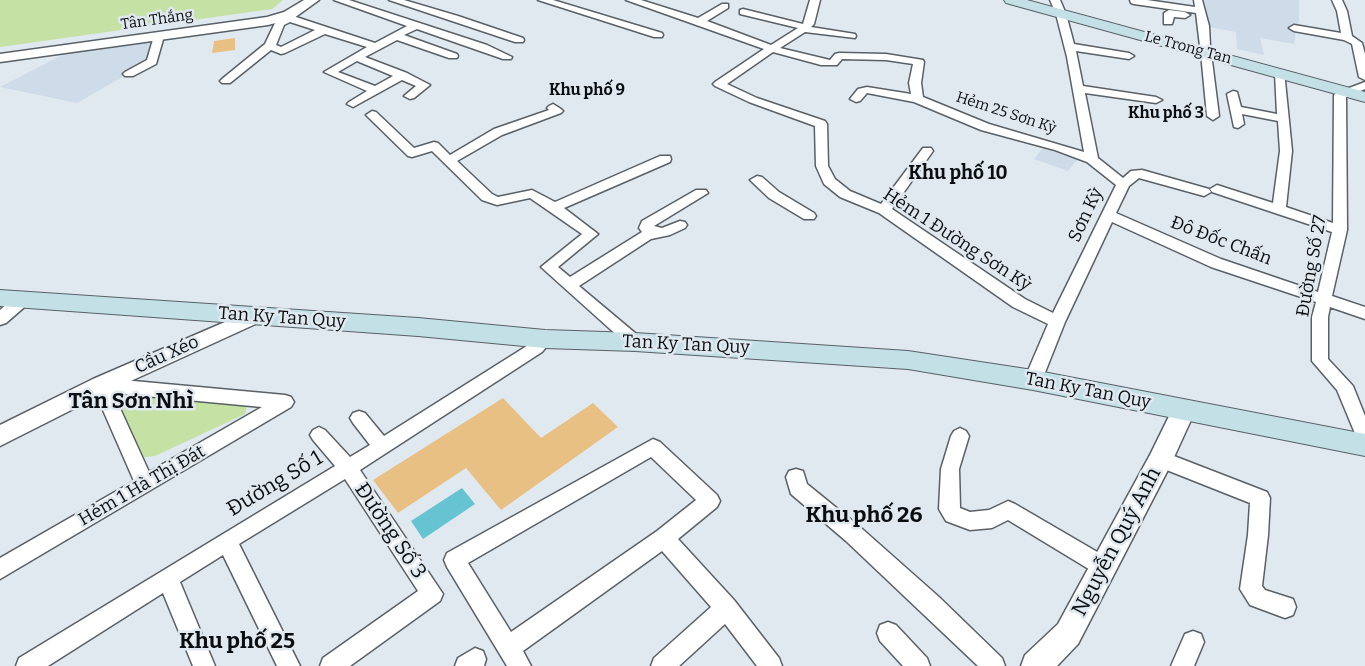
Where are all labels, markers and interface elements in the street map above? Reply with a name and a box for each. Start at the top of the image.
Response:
street label: Tân Thắng [120,6,194,34]
street label: Le Trong Tan [1143,28,1233,68]
district label: Khu phố 9 [549,81,625,101]
street label: Hẻm 25 Sơn Kỳ [954,88,1058,138]
district label: Khu phố 3 [1128,104,1204,124]
district label: Khu phố 10 [908,163,1008,185]
street label: Hẻm 1 Đường Sơn Kỳ [879,184,1035,296]
street label: Sơn Kỳ [1064,184,1108,246]
street label: Đô Đốc Chấn [1168,212,1274,270]
street label: Đường Số 27 [1292,214,1332,318]
street label: Tan Ky Tan Quy [218,303,346,333]
street label: Cầu Xéo [132,331,202,379]
street label: Tan Ky Tan Quy [622,331,750,359]
street label: Tan Ky Tan Quy [1023,368,1153,414]
district label: Tân Sơn Nhì [69,389,193,415]
street label: Hẻm 1 Hà Thị Đát [75,441,209,531]
street label: Đường Số 1 [223,446,327,522]
street label: Nguyễn Quý Anh [1067,463,1167,621]
street label: Đường Số 3 [349,478,431,584]
district label: Khu phố 26 [806,503,922,529]
district label: Khu phố 25 [179,629,295,655]

